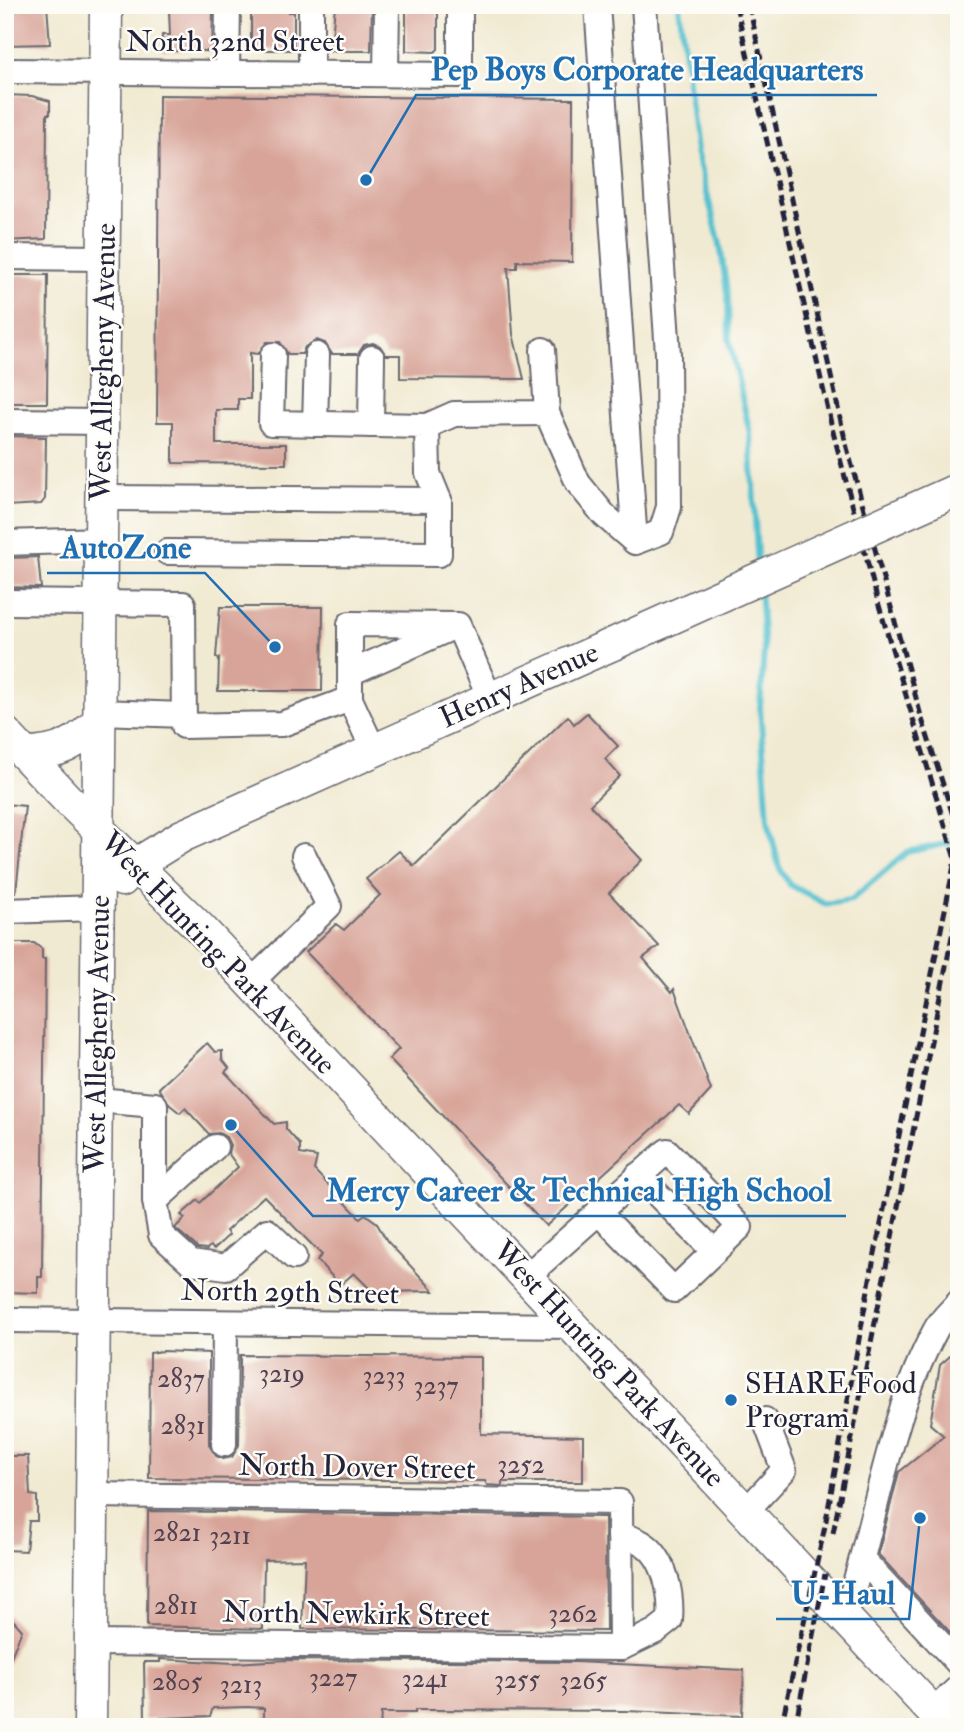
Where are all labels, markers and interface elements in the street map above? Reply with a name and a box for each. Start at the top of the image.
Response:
street label: North 32nd Street [125,23,345,60]
callout: Pep Boys Corporate Headquarters [416,42,877,95]
text: Pep Boys Corporate Headquarters [430,50,864,90]
street label: West Allegheny Avenue [82,223,124,502]
callout: AutoZone [47,520,205,573]
text: AutoZone [59,528,192,568]
street label: Henry Avenue [434,634,604,736]
street label: West Hunting Park Avenue [92,823,344,1082]
street label: West Allegheny Avenue [76,895,118,1174]
callout: Mercy Career & Technical High School [313,1163,846,1216]
text: Mercy Career & Technical High School [325,1171,833,1211]
street label: West Hunting Park Avenue [484,1232,733,1495]
street label: North 29th Street [181,1272,400,1312]
house number: 3219 [259,1358,305,1390]
house number: 3233 [362,1360,406,1392]
house number: 2837 [157,1363,205,1395]
place label: SHARE Food Program [745,1365,917,1436]
house number: 3237 [413,1370,459,1402]
marker: SHARE Food Program [723,1392,739,1408]
house number: 2831 [161,1410,205,1442]
street label: North Dover Street [238,1446,476,1488]
house number: 3252 [497,1449,545,1481]
house number: 2821 [153,1517,201,1549]
house number: 3211 [209,1520,251,1552]
callout: U-Haul [776,1566,909,1619]
text: U-Haul [791,1574,896,1614]
house number: 2811 [154,1590,198,1622]
street label: North Newkirk Street [222,1593,490,1635]
house number: 3262 [548,1598,598,1630]
house number: 3227 [309,1662,357,1694]
house number: 3241 [402,1663,448,1695]
house number: 3255 [494,1664,541,1696]
house number: 3265 [559,1665,607,1697]
house number: 2805 [152,1666,203,1698]
house number: 3213 [220,1669,262,1701]

